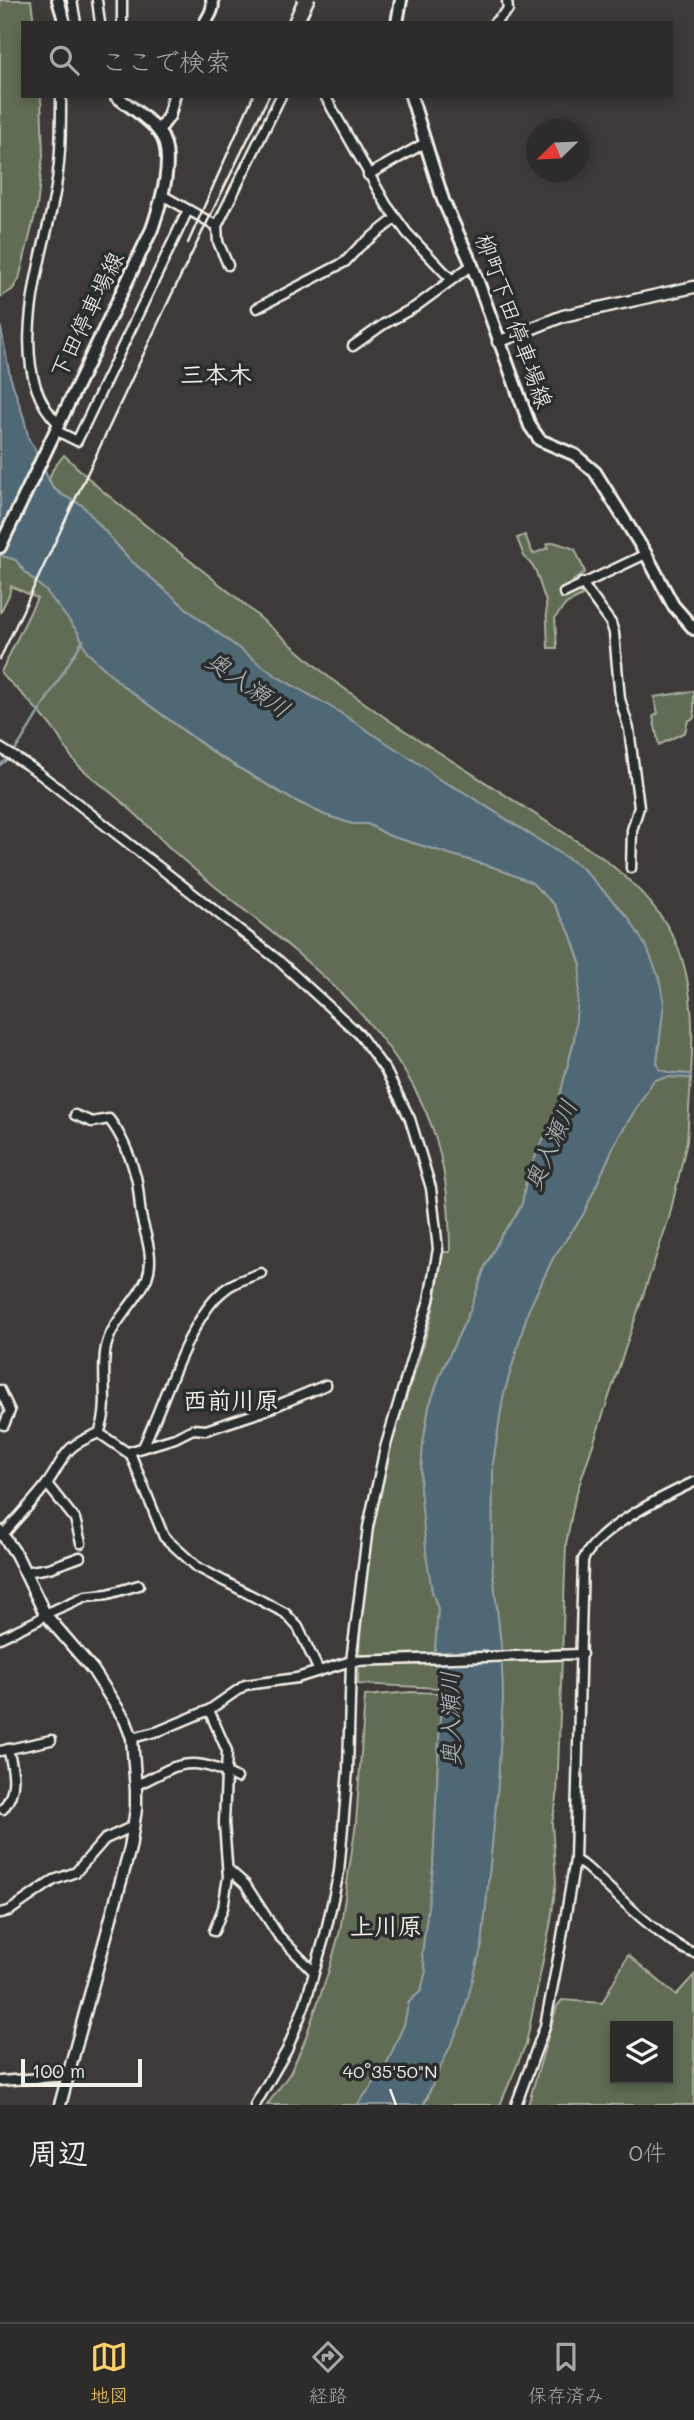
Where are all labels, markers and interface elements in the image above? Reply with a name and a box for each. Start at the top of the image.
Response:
search box [21,21,673,98]
icon: search [45,41,83,79]
text: ここで検索 [101,44,231,78]
north arrow [526,119,589,182]
street label: 柳町下田停車場線 [469,229,561,412]
street label: 下田停車場線 [42,246,130,383]
district label: 三本木 [180,358,252,389]
water label: 奥入瀬川 [201,644,297,724]
water label: 奥入瀬川 [516,1094,583,1195]
district label: 西前川原 [183,1384,279,1415]
water label: 奥入瀬川 [433,1671,466,1767]
district label: 上川原 [350,1910,422,1941]
map controls [610,2021,673,2084]
button: layers [610,2021,673,2084]
scale bar [21,2056,142,2088]
text: 100 m [32,2058,85,2083]
text: 40°35'50"N [343,2059,437,2083]
text: 周辺 [28,2132,88,2172]
text: 0件 [629,2137,666,2167]
tab: 地図 [90,2338,128,2407]
tab: 経路 [309,2338,347,2407]
tab: 保存済み [528,2338,604,2407]

